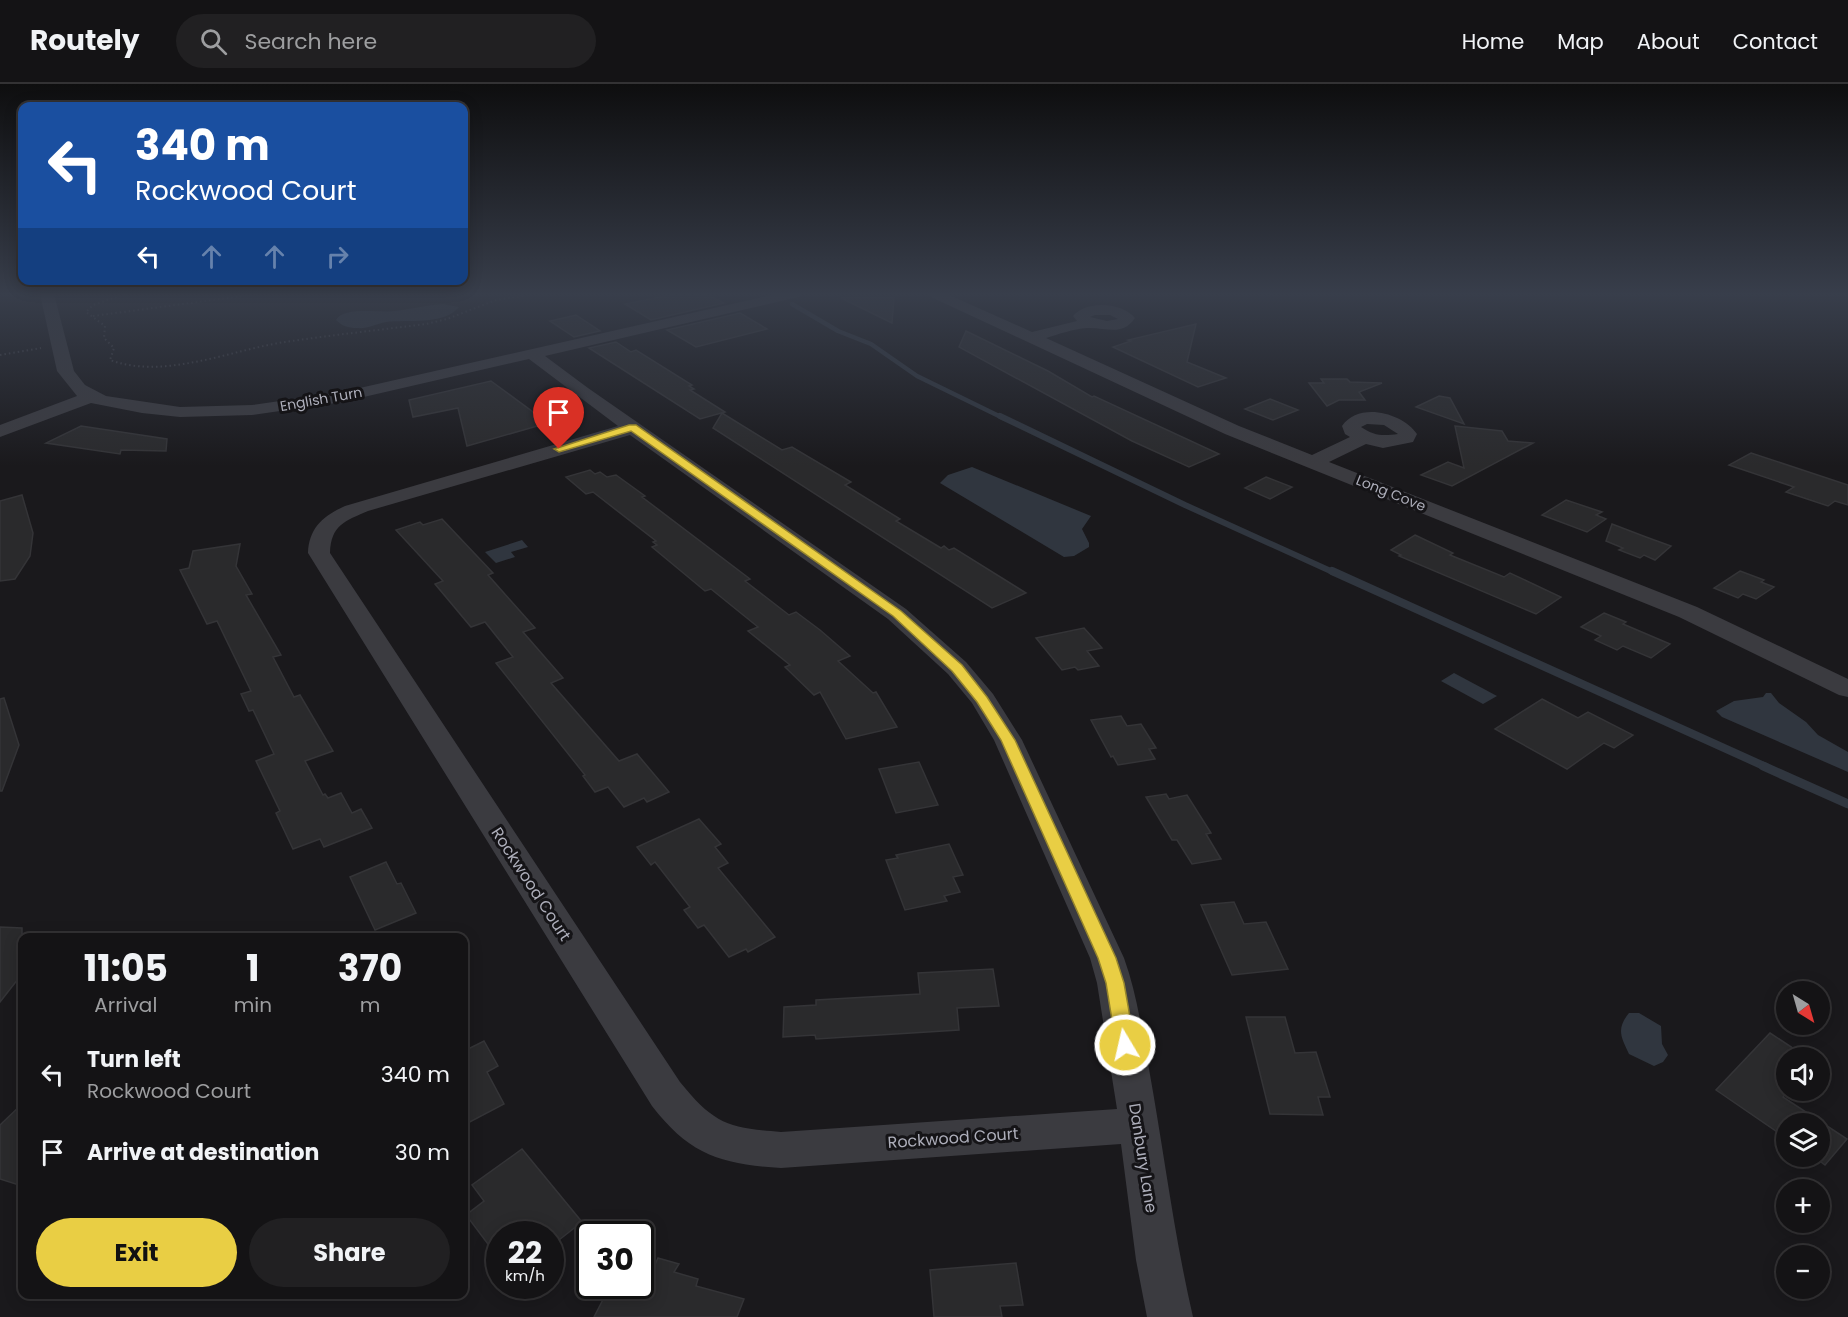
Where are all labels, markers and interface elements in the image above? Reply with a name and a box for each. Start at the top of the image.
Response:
search box [176,14,596,68]
text: Routely [30,21,140,60]
icon: search [197,25,230,58]
text: Search here [245,26,377,57]
text: Home [1462,27,1524,56]
text: Map [1557,27,1604,56]
text: About [1637,27,1700,56]
text: Contact [1733,27,1818,56]
text: 340 m [135,116,270,175]
icon: left [36,126,114,204]
text: Rockwood Court [135,172,356,209]
icon: left [132,240,165,273]
icon: ahead [195,240,228,273]
icon: ahead [258,240,291,273]
icon: right [321,240,354,273]
street label: English Turn [278,382,364,416]
pin [533,387,584,449]
icon: arrive [542,396,575,429]
street label: Long Cove [1353,470,1429,516]
street label: Rockwood Court [486,823,576,945]
text: 11:05 [84,943,168,994]
text: 1 [246,943,260,994]
text: 370 [338,943,402,994]
north arrow [1776,981,1830,1035]
map controls [1776,981,1830,1299]
text: Arrival [94,991,157,1019]
text: min [234,991,272,1019]
text: m [360,991,380,1019]
position arrow [1093,1013,1157,1077]
text: Turn left [87,1044,181,1075]
button: sound [1776,1047,1830,1101]
icon: left [36,1058,69,1091]
text: 340 m [381,1059,450,1090]
text: Rockwood Court [87,1077,251,1105]
street label: Danbury Lane [1123,1102,1163,1214]
button: layers [1776,1113,1830,1167]
street label: Rockwood Court [887,1122,1019,1154]
icon: arrive [36,1136,69,1169]
text: Arrive at destination [87,1137,319,1168]
text: 30 m [395,1137,450,1168]
button: + [1776,1179,1830,1233]
button: Exit [36,1218,237,1287]
button: Share [249,1218,450,1287]
speed limit sign: 30 [576,1221,654,1299]
text: 22 [508,1231,542,1274]
button: − [1776,1245,1830,1299]
text: km/h [505,1265,545,1286]

